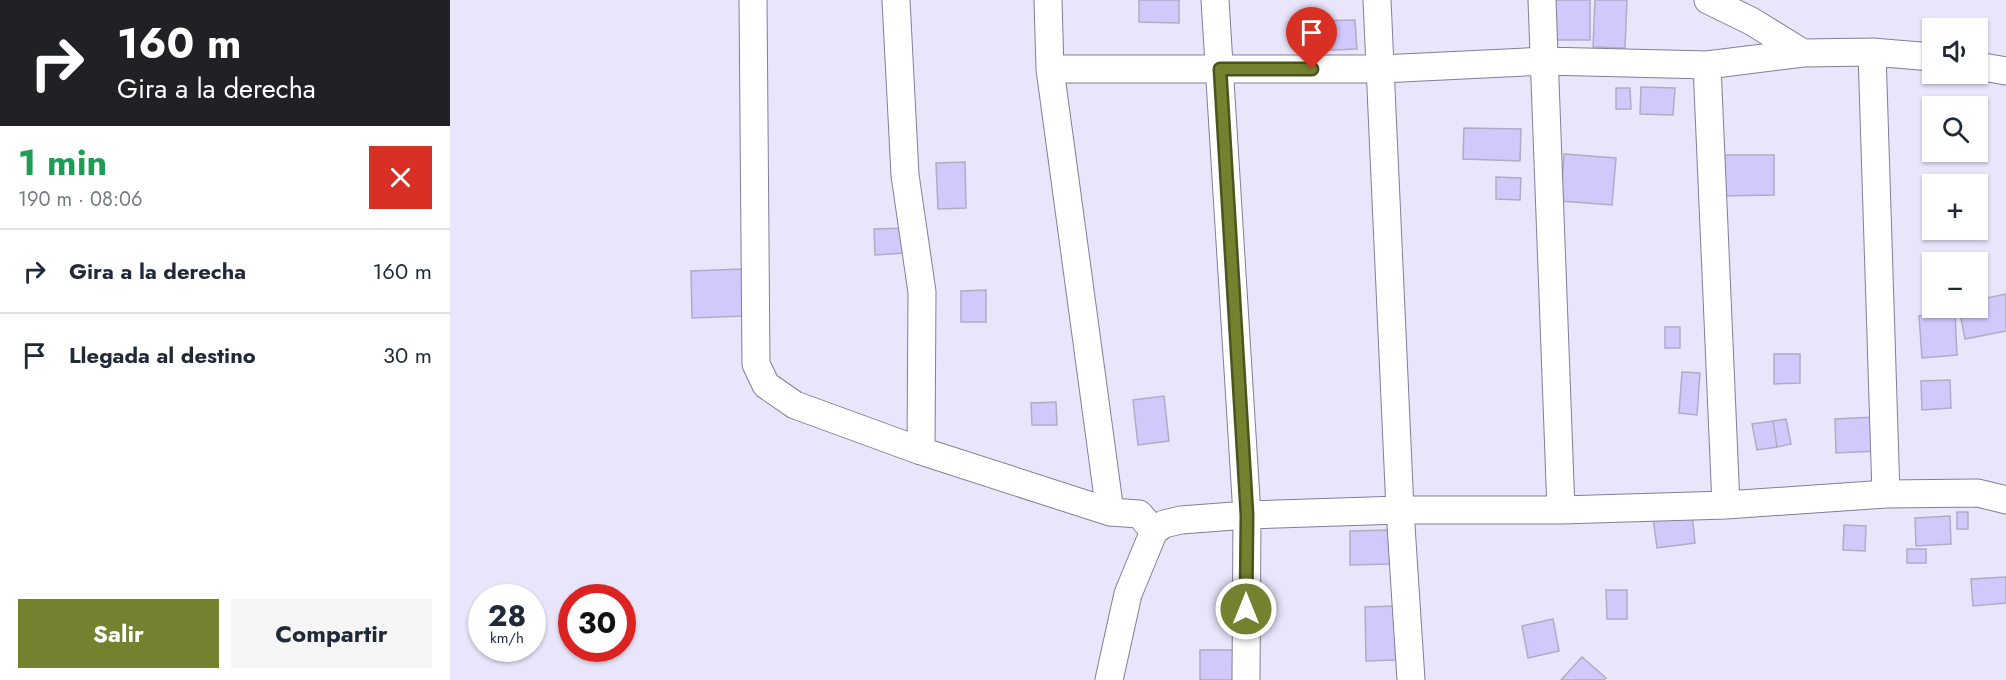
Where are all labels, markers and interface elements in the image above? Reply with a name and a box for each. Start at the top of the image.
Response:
pin [1286,7,1337,69]
text: 160 m [117,13,241,74]
icon: arrive [1295,16,1328,49]
map controls [1922,18,1988,318]
button: sound [1922,18,1988,84]
icon: right [18,24,96,102]
text: Gira a la derecha [117,69,316,108]
button: search [1922,96,1988,162]
text: 1 min [18,136,107,188]
button: close [369,146,432,209]
button: + [1922,174,1988,240]
text: 190 m · 08:06 [18,185,143,214]
button: − [1922,252,1988,318]
icon: right [18,255,51,288]
text: Gira a la derecha [69,255,246,287]
text: 160 m [372,255,432,287]
icon: arrive [18,339,51,372]
text: Llegada al destino [69,339,256,371]
text: 30 m [383,339,432,371]
position arrow [1214,577,1278,641]
speed limit sign: 30 [558,584,636,662]
text: 28 [488,594,526,637]
button: Salir [18,599,219,668]
button: Compartir [231,599,432,668]
text: km/h [490,627,524,649]

